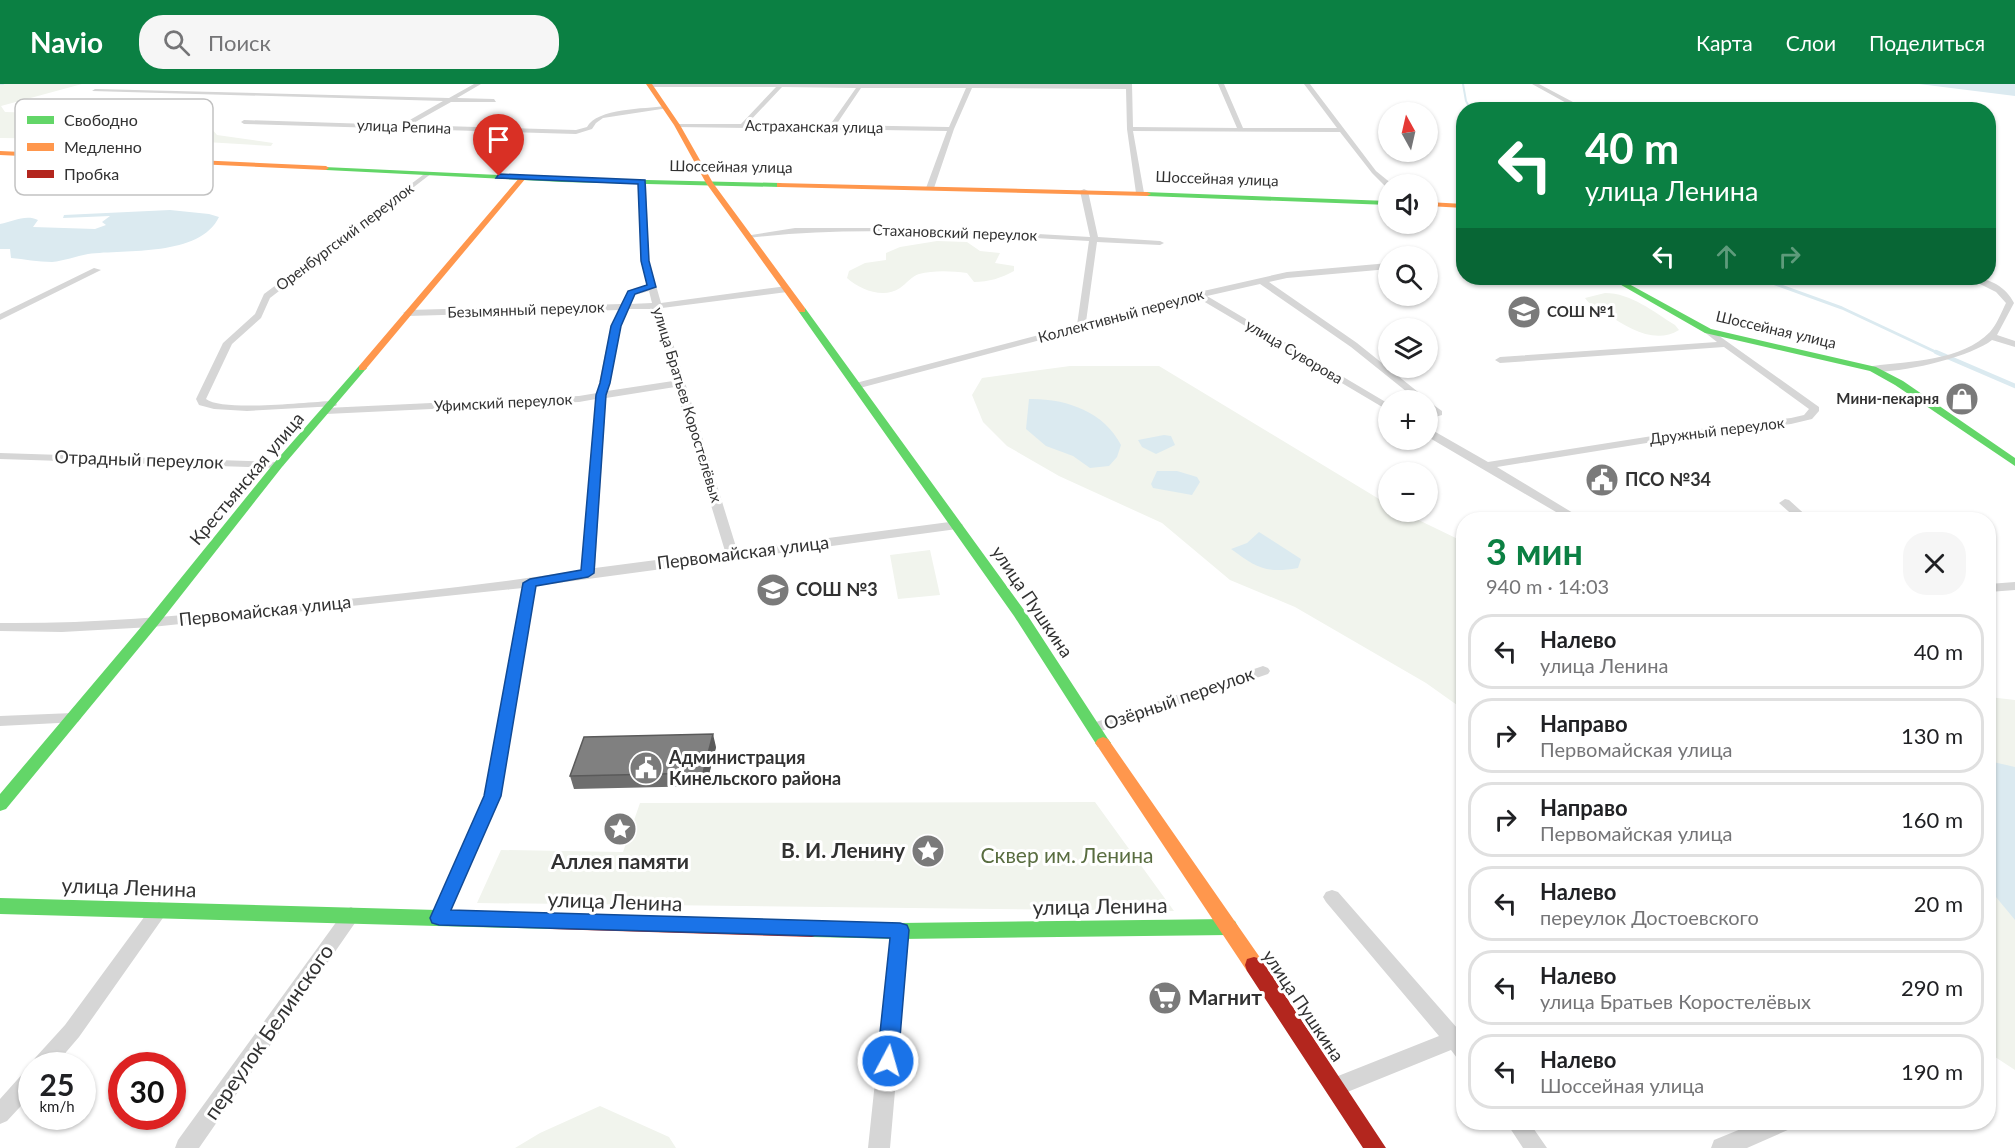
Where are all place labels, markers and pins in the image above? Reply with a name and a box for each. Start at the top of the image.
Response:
pin [473,114,524,176]
school or university icon: СОШ №1 [1506,294,1542,330]
place label: СОШ №1 [1547,302,1615,320]
shop icon: Мини-пекарня [1944,381,1980,417]
place label: Мини-пекарня [1836,389,1939,407]
public building icon: ПСО №34 [1584,462,1620,498]
place label: ПСО №34 [1625,468,1711,490]
school or university icon: СОШ №3 [755,572,791,608]
place label: СОШ №3 [796,578,878,600]
place label: Администрация Кинельского района [668,746,841,789]
public building icon: Администрация Кинельского района [628,750,664,786]
place icon: Аллея памяти [602,811,638,847]
place icon: В. И. Ленину [910,833,946,869]
place label: В. И. Ленину [781,837,906,862]
place label: Аллея памяти [550,848,689,873]
supermarket icon: Магнит [1147,980,1183,1016]
place label: Магнит [1188,984,1262,1009]

